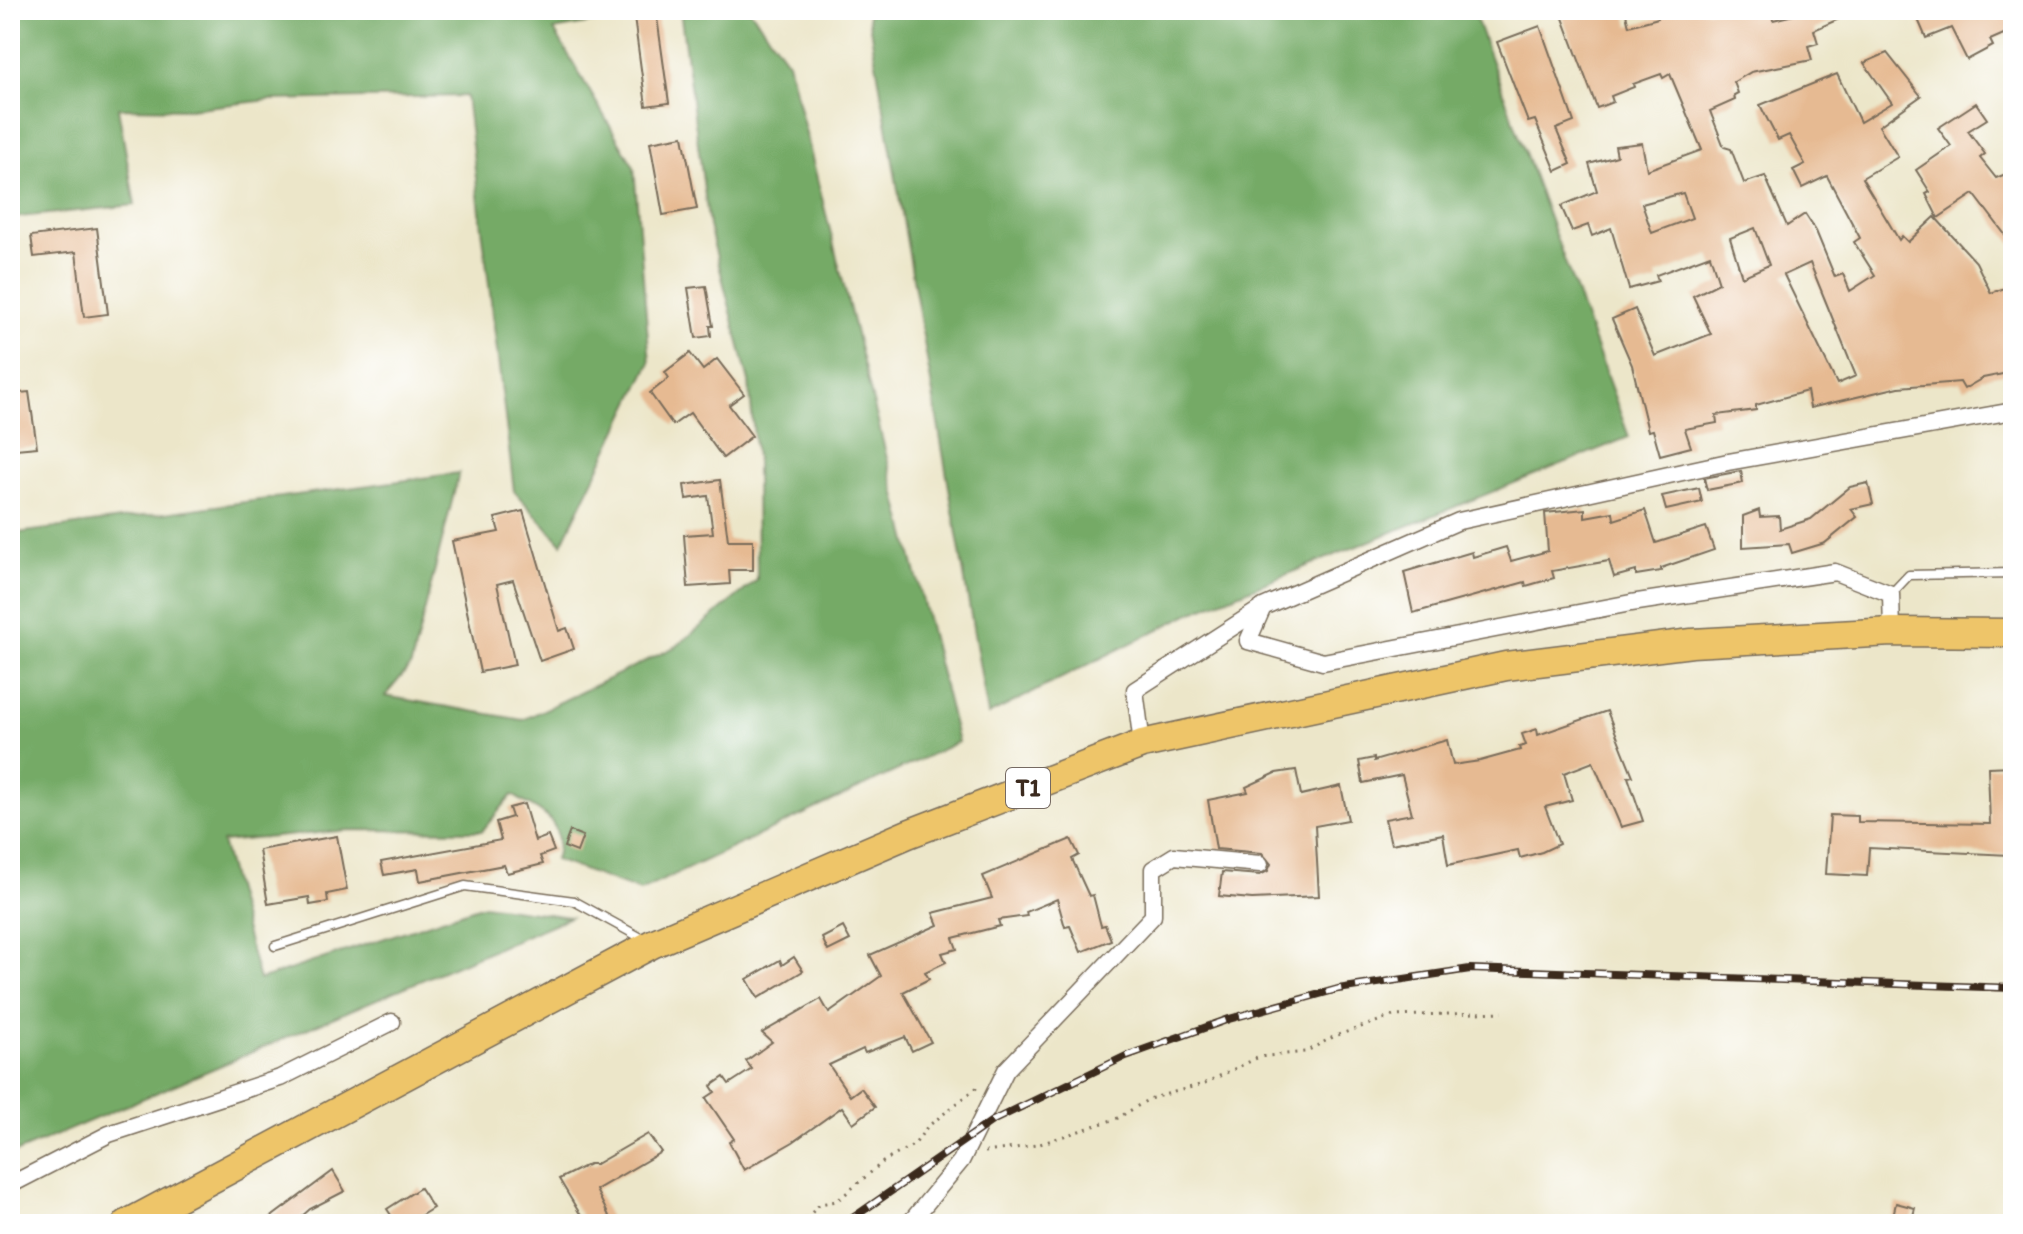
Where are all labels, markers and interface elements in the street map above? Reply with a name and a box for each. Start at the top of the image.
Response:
road number: T1 [1006,768,1050,808]

